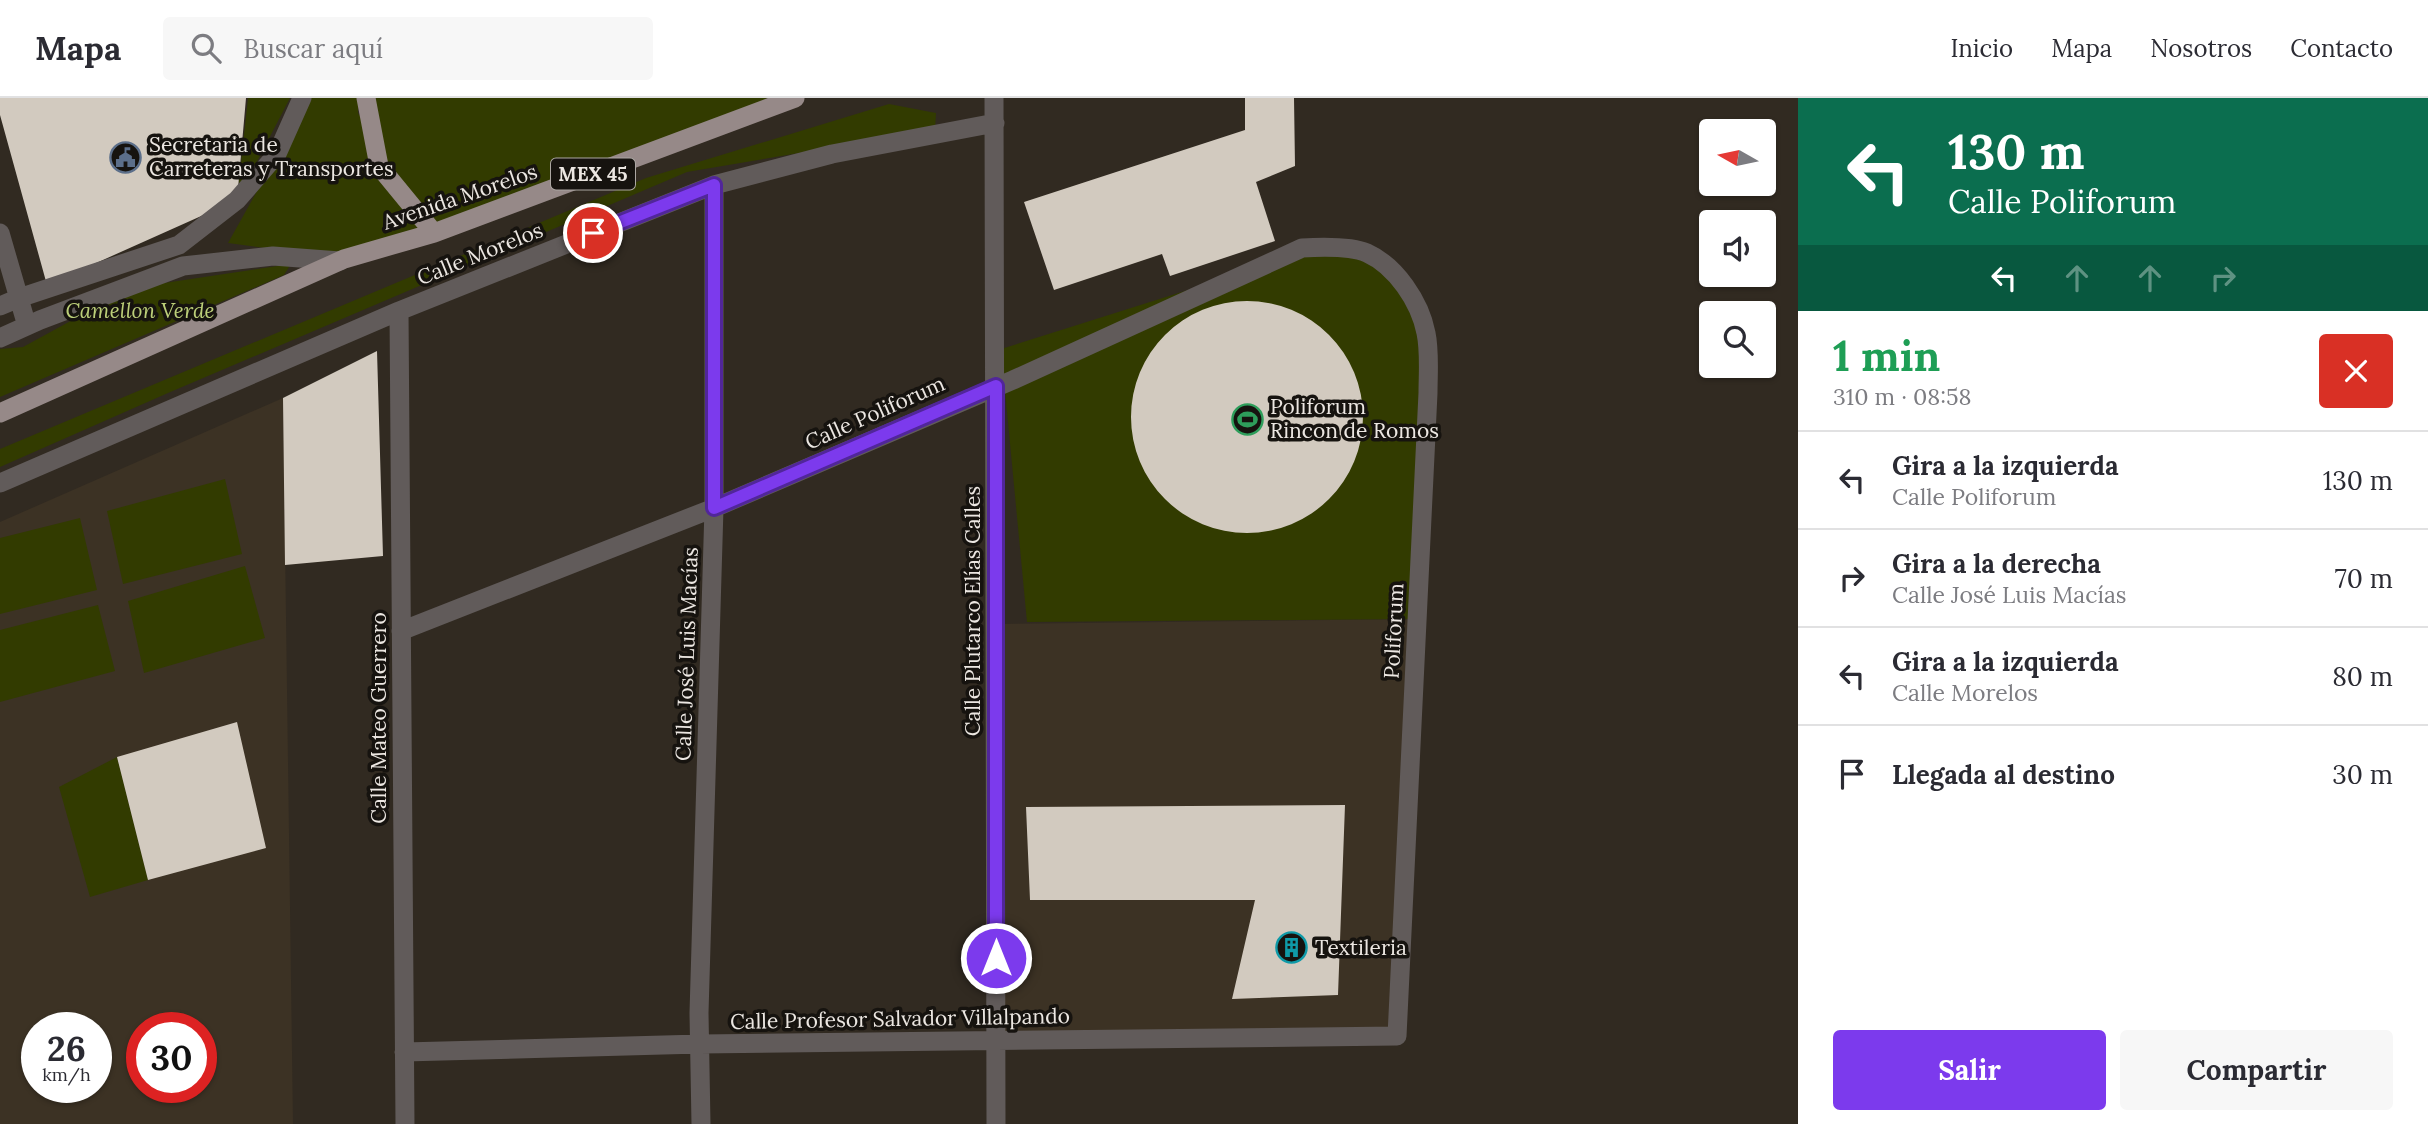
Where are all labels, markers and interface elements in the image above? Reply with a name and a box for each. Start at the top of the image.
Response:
search box [163,17,653,80]
text: Mapa [35,27,121,69]
icon: search [187,29,225,67]
text: Buscar aquí [243,32,383,65]
text: Inicio [1950,33,2013,64]
text: Mapa [2051,33,2112,64]
text: Nosotros [2150,33,2252,64]
text: Contacto [2290,33,2393,64]
north arrow [1699,119,1776,196]
map controls [1699,119,1776,378]
text: 130 m [1948,120,2084,182]
icon: left [1833,126,1924,217]
place label: Secretaria de Carreteras y Transportes [149,131,394,182]
public building icon: Secretaria de Carreteras y Transportes [109,140,143,174]
street label: Avenida Morelos [378,157,541,236]
road number: MEX 45 [551,158,635,190]
text: Calle Poliforum [1948,181,2176,222]
pin [563,203,623,263]
button: sound [1699,210,1776,287]
icon: arrive [574,214,612,252]
street label: Calle Morelos [413,216,547,291]
icon: left [1985,259,2023,297]
icon: ahead [2058,259,2096,297]
icon: ahead [2131,259,2169,297]
icon: right [2204,259,2242,297]
park label: Camellon Verde [65,297,215,324]
button: search [1699,301,1776,378]
text: 1 min [1833,329,1940,383]
button: close [2319,334,2393,408]
street label: Calle Poliforum [801,370,949,455]
text: 310 m · 08:58 [1833,382,1971,411]
place label: Poliforum Rincon de Romos [1270,393,1439,444]
sports icon: Poliforum Rincon de Romos [1230,402,1264,436]
text: Gira a la izquierda [1892,449,2119,482]
icon: left [1833,461,1871,499]
text: 130 m [2323,464,2393,497]
text: Calle Poliforum [1892,482,2056,511]
street label: Calle Plutarco Elías Calles [959,486,986,736]
street label: Calle José Luis Macías [669,547,704,761]
text: Gira a la derecha [1892,547,2101,580]
icon: right [1833,559,1871,597]
text: 70 m [2335,562,2393,595]
text: Calle José Luis Macías [1892,580,2126,609]
street label: Poliforum [1378,582,1410,680]
street label: Calle Mateo Guerrero [365,612,392,824]
text: Gira a la izquierda [1892,645,2119,678]
icon: left [1833,657,1871,695]
text: 80 m [2332,660,2393,693]
text: Calle Morelos [1892,678,2038,707]
icon: arrive [1833,755,1871,793]
text: Llegada al destino [1892,758,2115,791]
text: 30 m [2332,758,2393,791]
position arrow [959,921,1033,995]
building icon: Textileria [1275,931,1309,965]
place label: Textileria [1315,934,1407,961]
street label: Calle Profesor Salvador Villalpando [730,1002,1070,1035]
speed limit sign: 30 [126,1012,217,1103]
text: 26 [47,1026,86,1071]
button: Salir [1833,1030,2106,1110]
button: Compartir [2120,1030,2393,1110]
text: km/h [42,1063,91,1086]

